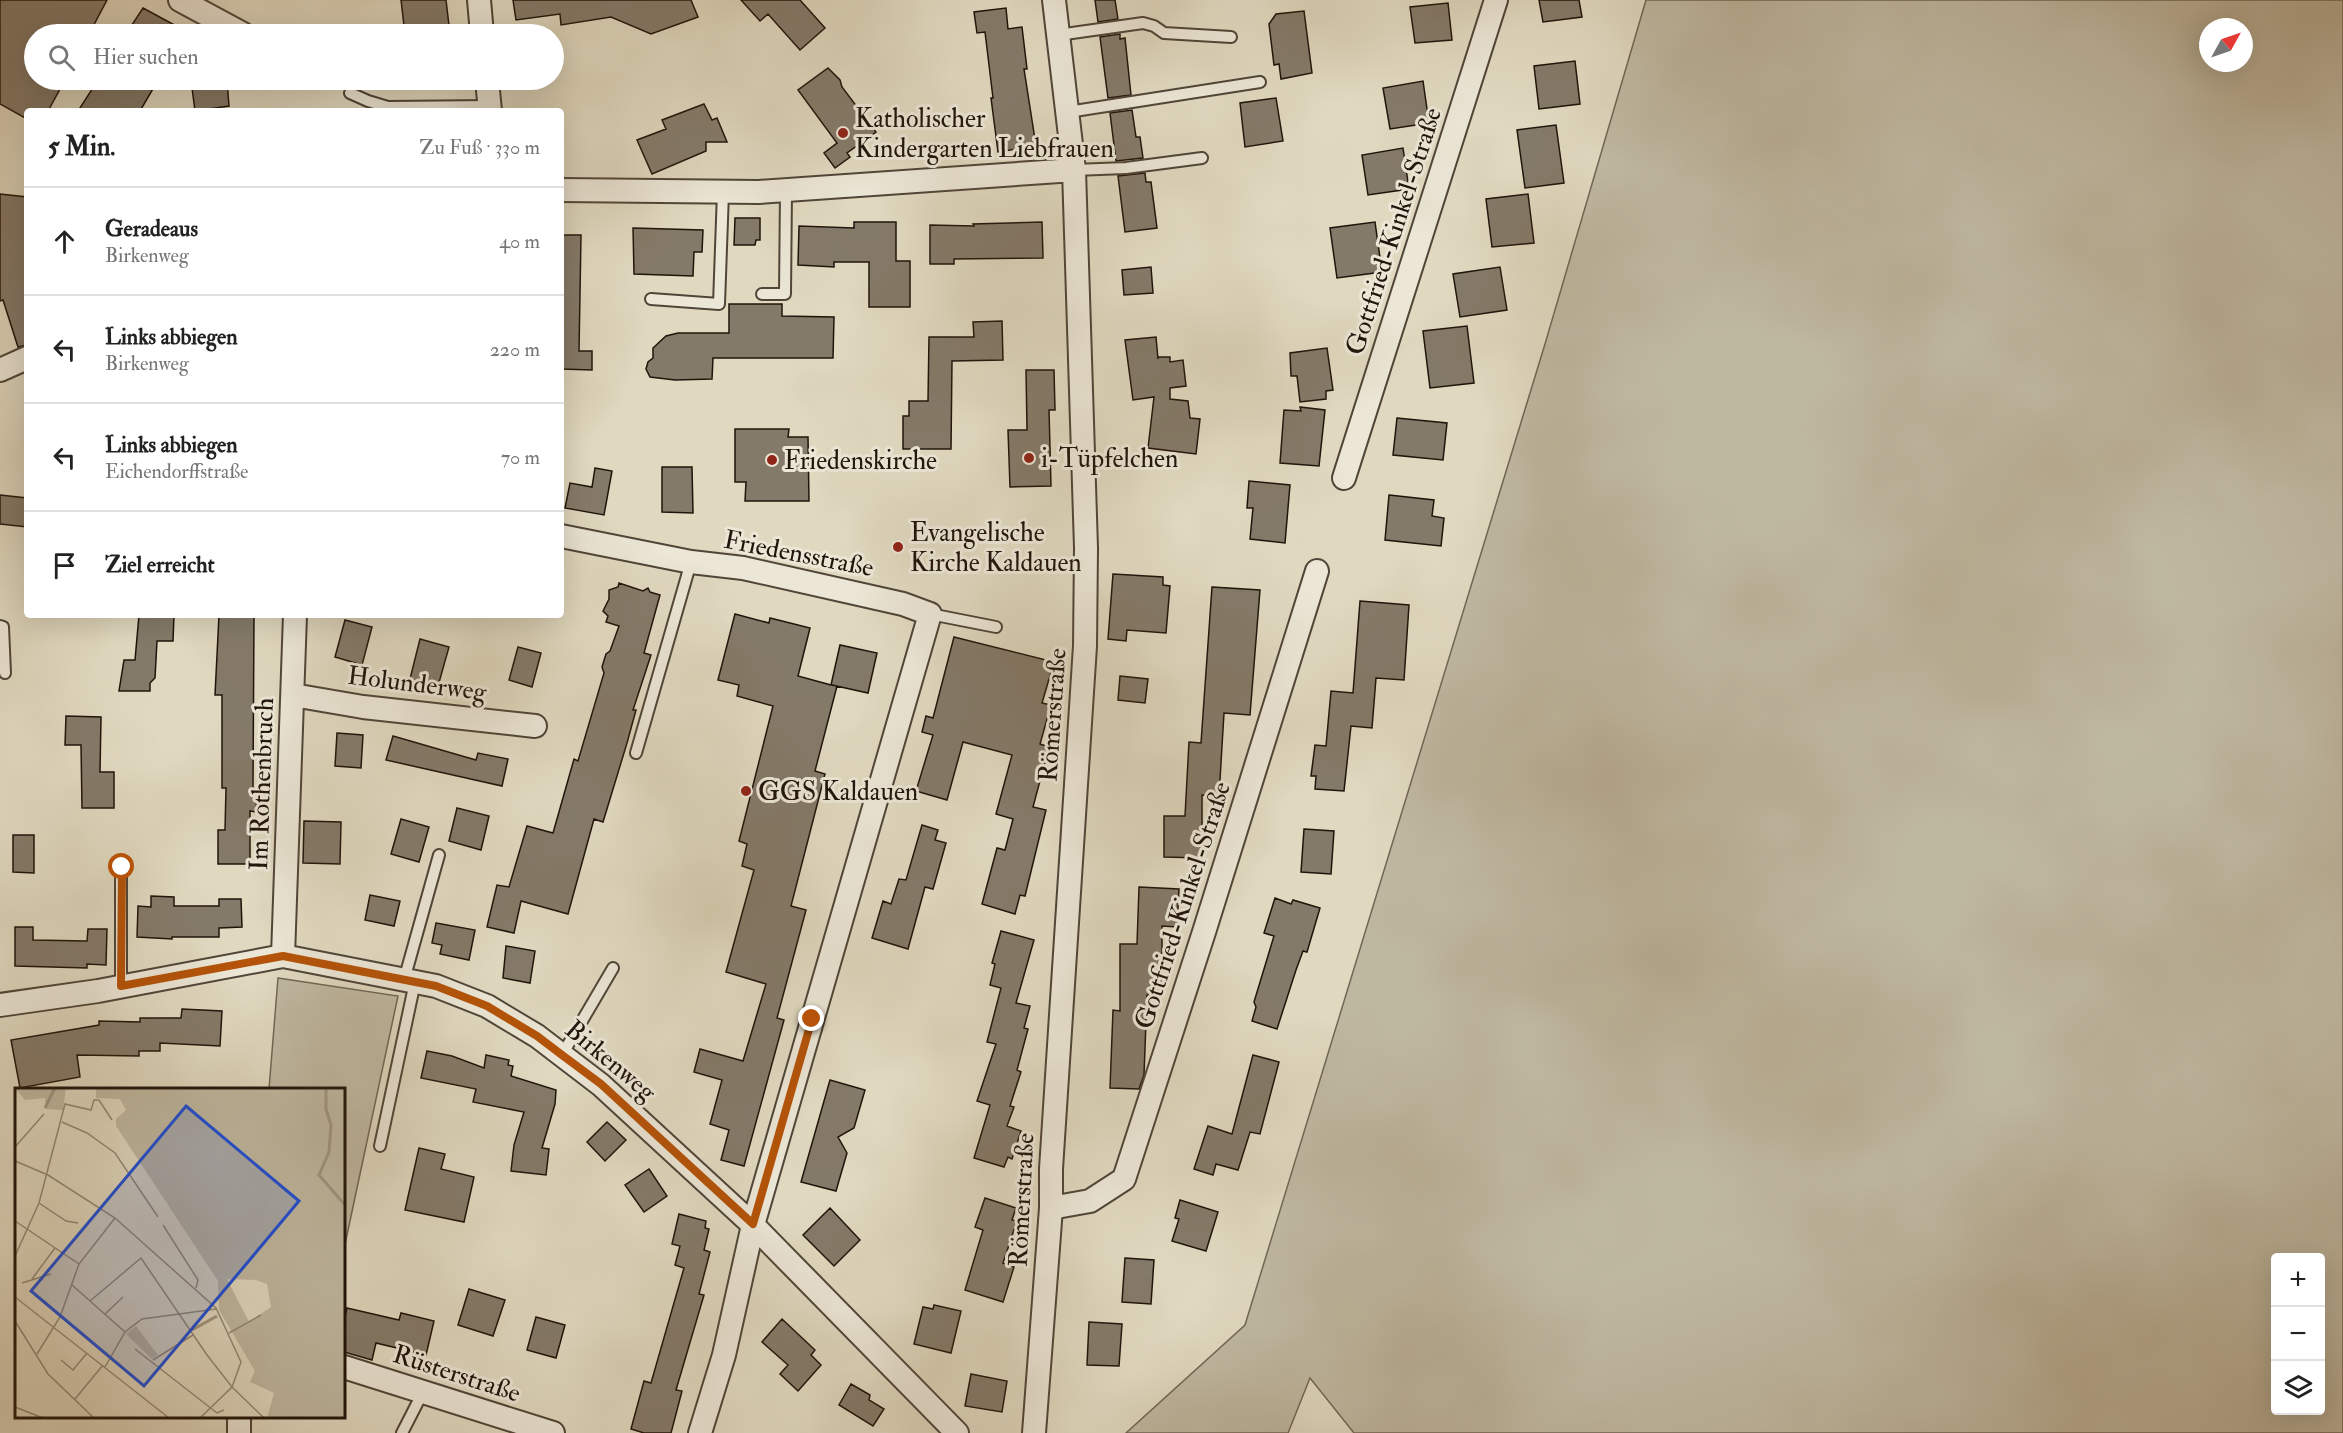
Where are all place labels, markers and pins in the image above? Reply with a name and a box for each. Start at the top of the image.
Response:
place label: Katholischer Kindergarten Liebfrauen [855,103,1114,165]
marker: Katholischer Kindergarten Liebfrauen [836,126,850,140]
place label: i-Tüpfelchen [1041,443,1178,476]
place label: Friedenskirche [784,445,937,477]
marker: i-Tüpfelchen [1022,451,1036,465]
marker: Friedenskirche [765,453,779,467]
place label: Evangelische Kirche Kaldauen [910,517,1082,579]
marker: Evangelische Kirche Kaldauen [891,540,905,554]
place label: GGS Kaldauen [758,776,918,808]
marker: GGS Kaldauen [739,784,753,798]

